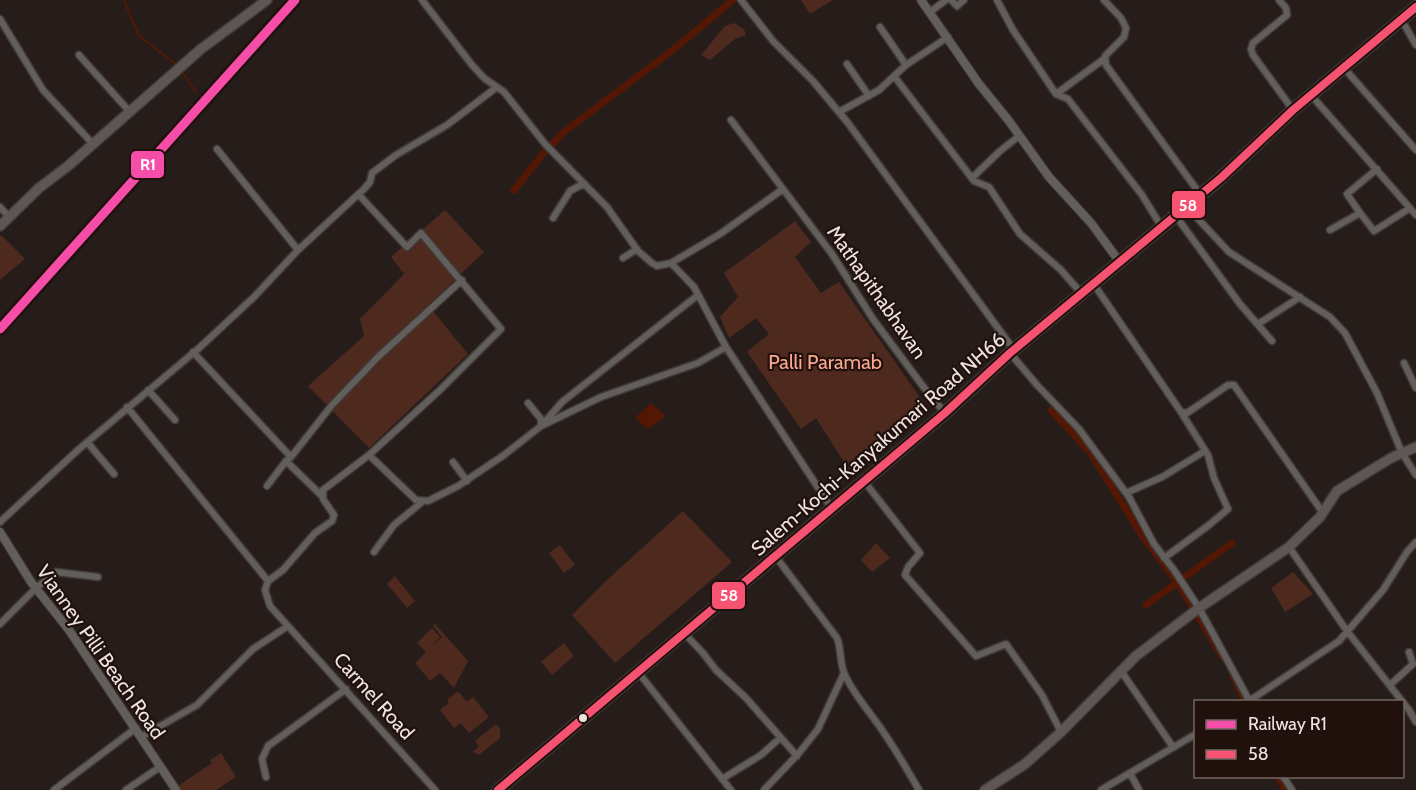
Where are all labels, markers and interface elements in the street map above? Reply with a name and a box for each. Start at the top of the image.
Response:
line badge: R1 [130,150,165,179]
text: R1 [140,155,156,174]
line badge: 58 [1171,190,1206,219]
text: 58 [1179,196,1197,215]
street label: Mathapithabhavan [822,221,932,363]
street label: Salem-Kochi-Kanyakumari Road NH66 [746,327,1010,561]
park label: Palli Paramab [768,350,882,374]
street label: Vianney Pilli Beach Road [32,560,170,744]
line badge: 58 [711,581,746,610]
text: 58 [720,586,738,605]
street label: Carmel Road [329,648,419,744]
legend [1194,700,1404,778]
unlabelled marker [577,712,589,724]
text: Railway R1 [1248,713,1327,735]
text: 58 [1248,743,1269,765]

